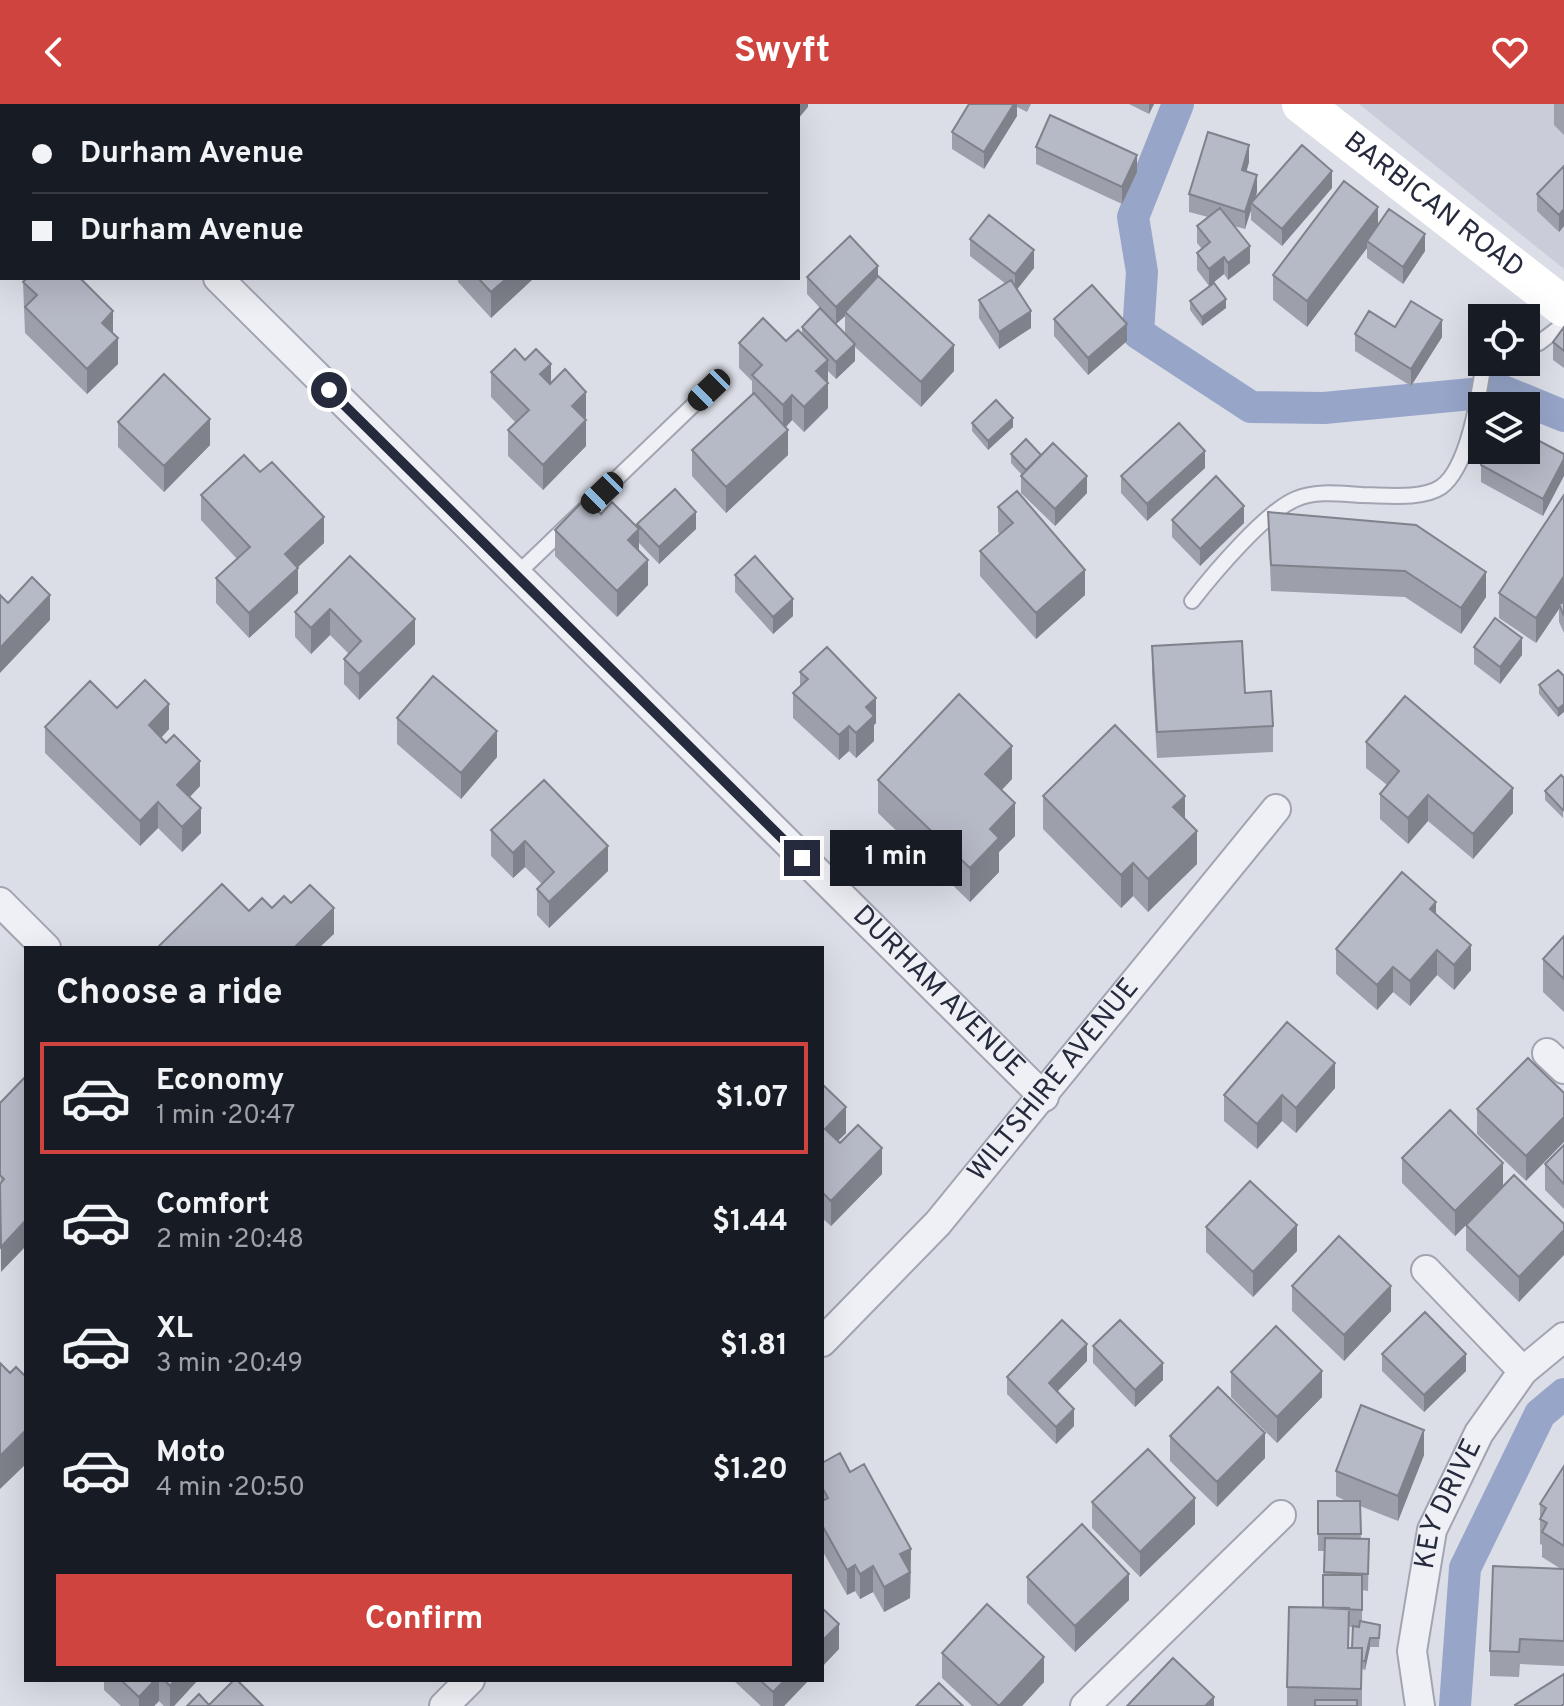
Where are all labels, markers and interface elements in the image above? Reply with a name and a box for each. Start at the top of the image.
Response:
text: Swyft [734,29,830,75]
icon: back [32,30,76,74]
icon: heart [1488,30,1532,74]
street label: BARBICAN ROAD [1336,124,1531,287]
text: Durham Avenue [80,136,304,173]
text: Durham Avenue [80,213,304,250]
map controls [1468,304,1540,464]
button: locate [1468,304,1540,376]
car [683,365,735,415]
route start [311,372,347,408]
button: layers [1468,392,1540,464]
car [576,468,628,518]
callout: 1 min [830,830,962,886]
route end [784,840,820,876]
text: 1 min [865,841,927,874]
street label: DURHAM AVENUE [844,898,1032,1085]
text: Choose a ride [56,971,282,1017]
street label: WILTSHIRE AVENUE [961,972,1148,1190]
icon: car [60,1062,132,1134]
text: Economy [156,1063,284,1100]
text: $1.07 [715,1080,788,1117]
text: 1 min · 20:47 [156,1100,295,1133]
icon: car [60,1186,132,1258]
text: Comfort [156,1187,269,1224]
text: $1.44 [712,1204,788,1241]
text: 2 min · 20:48 [156,1224,304,1257]
icon: car [60,1310,132,1382]
text: XL [156,1311,193,1348]
text: $1.81 [720,1328,788,1365]
text: 3 min · 20:49 [156,1348,303,1381]
street label: KEY DRIVE [1408,1433,1491,1572]
icon: car [60,1434,132,1506]
text: Moto [156,1435,226,1472]
text: $1.20 [712,1452,788,1489]
text: 4 min · 20:50 [156,1472,305,1505]
button: Confirm [56,1574,792,1666]

